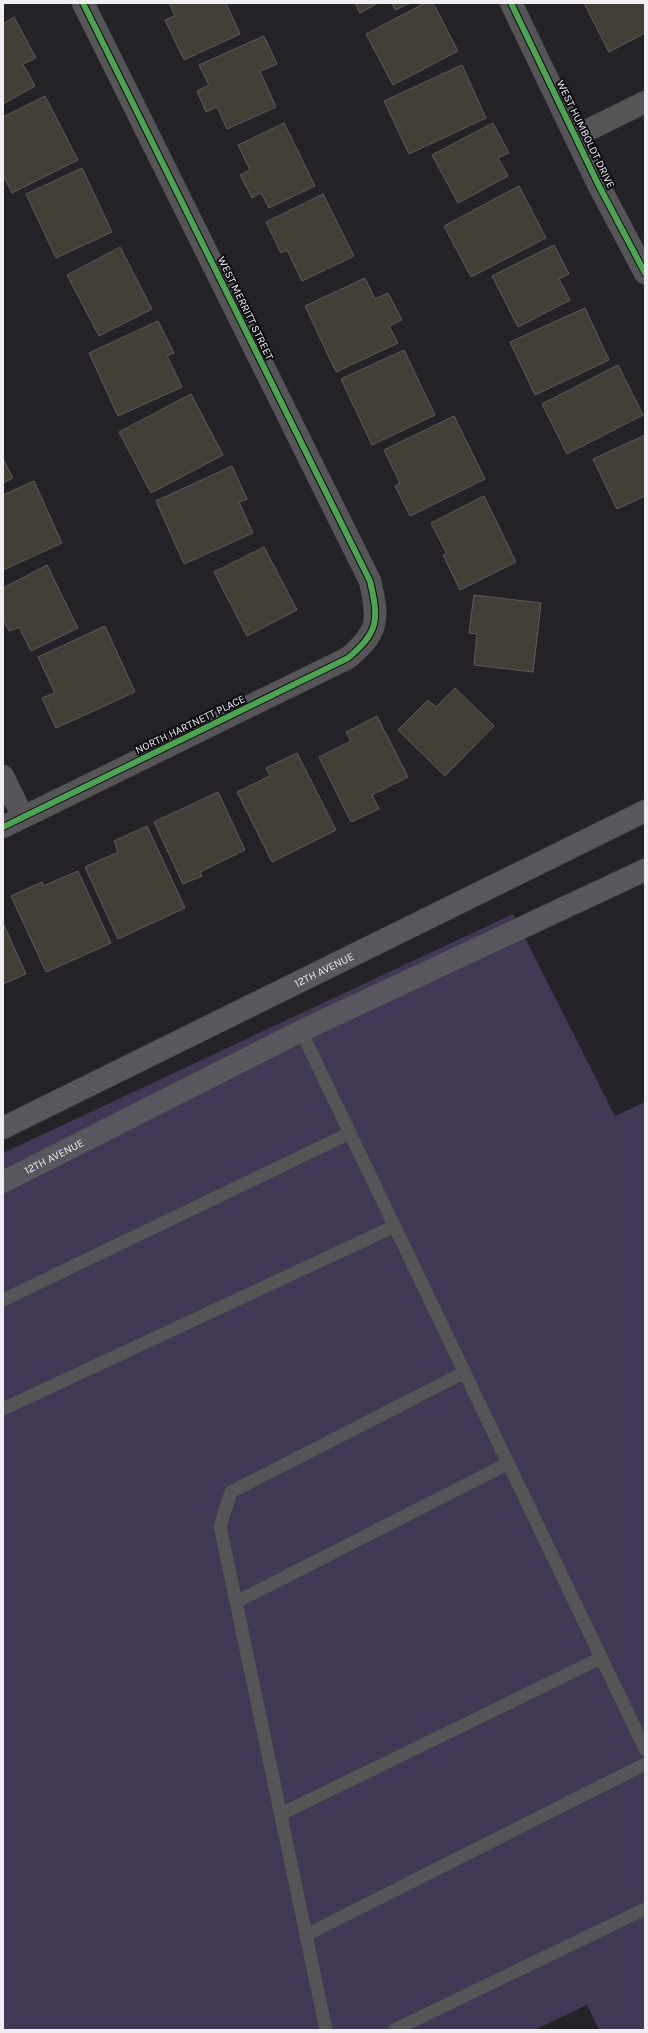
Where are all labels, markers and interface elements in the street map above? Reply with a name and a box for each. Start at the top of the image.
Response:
street label: WEST HUMBOLDT DRIVE [554,78,617,190]
street label: WEST MERRITT STREET [215,254,276,362]
street label: NORTH HARTNETT PLACE [133,692,247,757]
street label: 12TH AVENUE [292,950,356,990]
street label: 12TH AVENUE [22,1136,86,1177]

